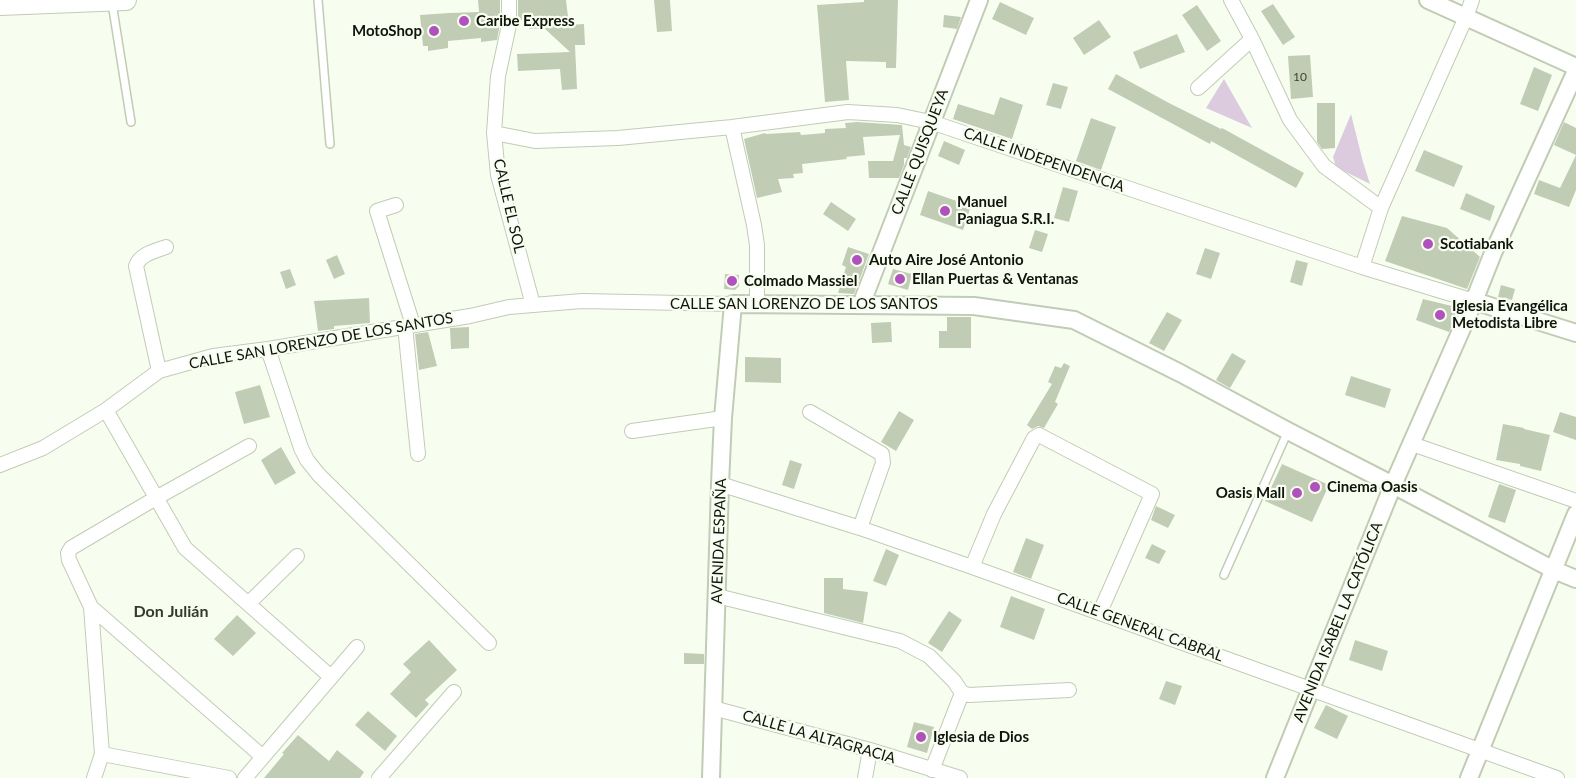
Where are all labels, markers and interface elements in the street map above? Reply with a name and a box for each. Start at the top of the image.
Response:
place label: Caribe Express [476,12,575,30]
marker: Caribe Express [457,14,471,28]
place label: MotoShop [352,22,422,40]
marker: MotoShop [427,24,441,38]
house number: 10 [1293,70,1307,84]
street label: CALLE QUISQUEYA [888,86,952,218]
street label: CALLE INDEPENDENCIA [961,124,1127,196]
street label: CALLE EL SOL [489,157,529,255]
place label: Manuel Paniagua S.R.I. [957,193,1054,228]
marker: Manuel Paniagua S.R.I. [938,204,952,218]
place label: Scotiabank [1440,235,1514,253]
marker: Scotiabank [1421,237,1435,251]
place label: Auto Aire José Antonio [869,251,1024,269]
marker: Auto Aire José Antonio [850,253,864,267]
place label: Ellan Puertas & Ventanas [912,270,1078,288]
place label: Colmado Massiel [744,272,857,290]
marker: Ellan Puertas & Ventanas [893,272,907,286]
marker: Colmado Massiel [725,274,739,288]
street label: CALLE SAN LORENZO DE LOS SANTOS [670,295,938,313]
place label: Iglesia Evangélica Metodista Libre [1452,297,1568,332]
marker: Iglesia Evangélica Metodista Libre [1433,308,1447,322]
street label: CALLE SAN LORENZO DE LOS SANTOS [187,309,455,373]
street label: AVENIDA ESPAÑA [708,478,730,604]
place label: Cinema Oasis [1327,478,1418,496]
marker: Cinema Oasis [1308,480,1322,494]
place label: Oasis Mall [1216,484,1285,502]
marker: Oasis Mall [1290,486,1304,500]
street label: AVENIDA ISABEL LA CATÓLICA [1289,519,1387,725]
street label: CALLE GENERAL CABRAL [1054,588,1226,666]
district label: Don Julián [133,602,209,622]
street label: CALLE LA ALTAGRACIA [740,707,898,767]
place label: Iglesia de Dios [933,728,1029,746]
marker: Iglesia de Dios [914,730,928,744]

